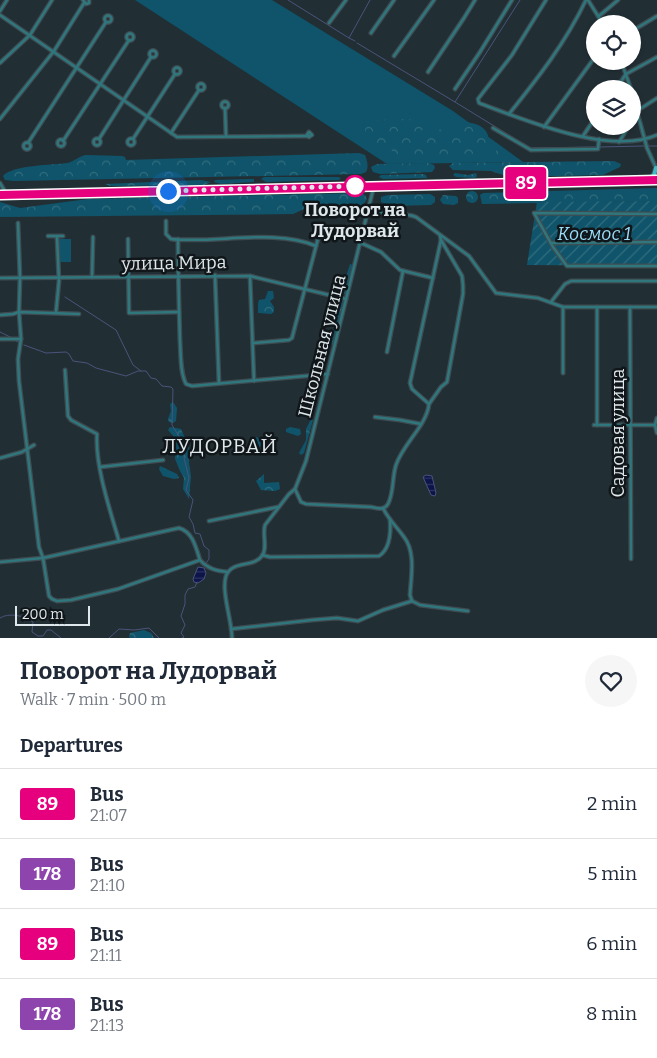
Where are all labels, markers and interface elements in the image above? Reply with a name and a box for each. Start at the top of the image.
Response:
map controls [586,15,641,135]
button: locate [586,15,641,70]
button: layers [586,80,641,135]
line badge: 89 [504,167,548,199]
text: 89 [515,172,537,194]
marker: Поворот на Лудорвай [344,175,366,197]
your location [156,179,181,204]
place label: Поворот на Лудорвай [304,199,406,242]
park label: Космос 1 [557,223,631,245]
street label: улица Мира [120,251,227,275]
street label: Школьная улица [294,272,350,420]
street label: Садовая улица [607,368,629,497]
district label: ЛУДОРВАЙ [162,434,278,458]
scale bar [15,603,90,626]
text: 200 m [22,606,64,623]
button: heart [585,655,637,707]
text: Поворот на Лудорвай [20,657,277,685]
text: Walk · 7 min · 500 m [20,690,166,709]
text: Departures [20,734,123,757]
text: Bus [90,783,124,806]
text: 2 min [587,792,637,815]
text: 89 [37,793,58,815]
text: 21:07 [90,806,127,825]
text: Bus [90,853,124,876]
text: 5 min [587,862,637,885]
text: 178 [34,863,61,885]
text: 21:10 [90,876,125,895]
text: Bus [90,923,124,946]
text: 6 min [586,932,637,955]
text: 89 [37,933,58,955]
text: 21:11 [90,946,122,965]
text: Bus [90,993,124,1016]
text: 8 min [586,1002,637,1025]
text: 178 [34,1003,61,1025]
text: 21:13 [90,1016,124,1035]

